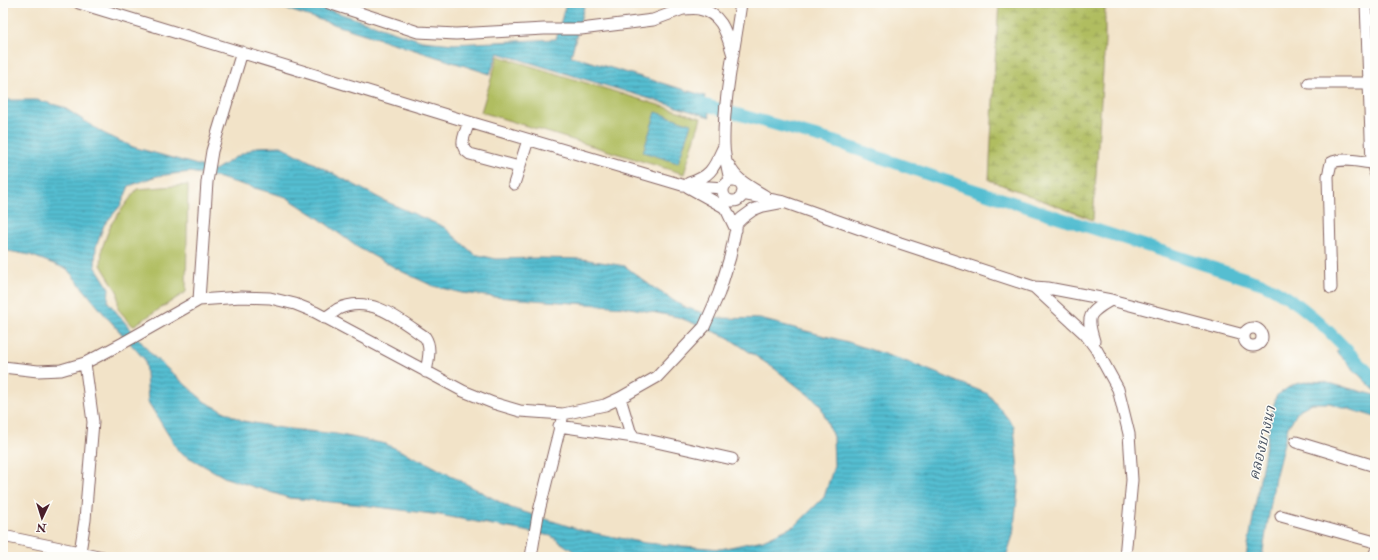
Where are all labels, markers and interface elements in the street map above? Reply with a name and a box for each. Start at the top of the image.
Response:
water label: คลองบางนา [1245,404,1280,482]
north arrow [22,498,62,538]
text: N [35,521,48,534]

